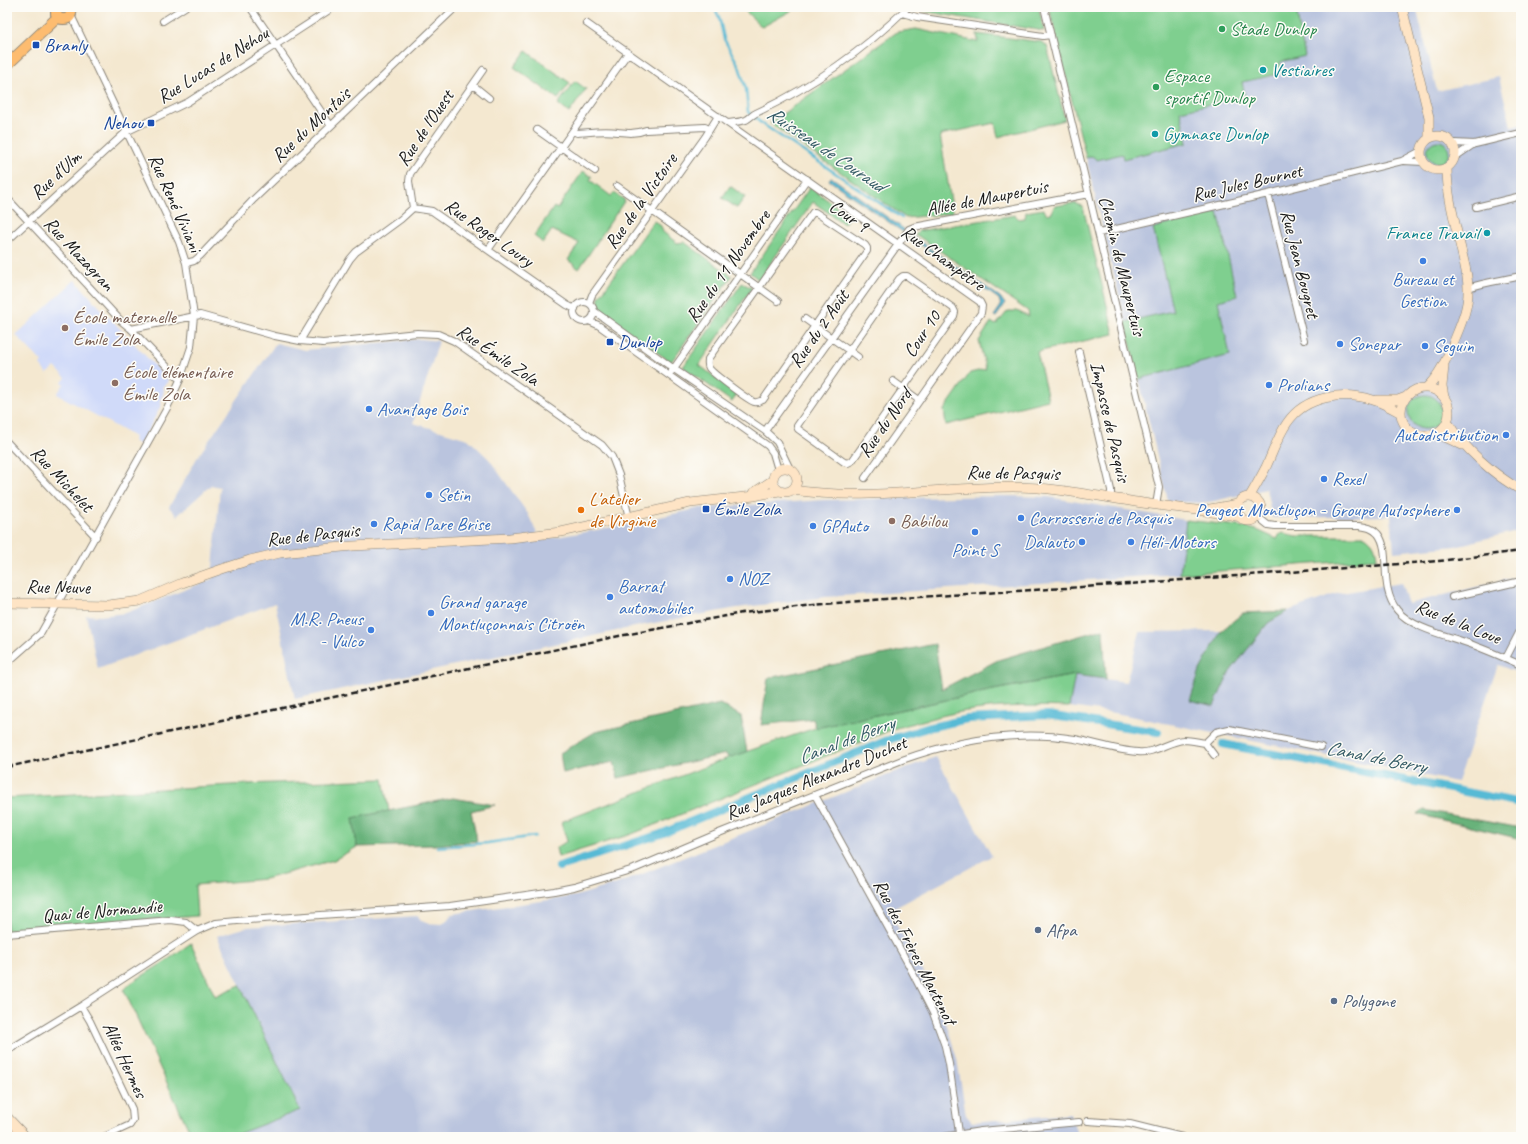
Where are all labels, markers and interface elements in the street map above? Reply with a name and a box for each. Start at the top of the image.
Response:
place label: Stade Dunlop [1230,17,1318,41]
street label: Rue Lucas de Nehou [153,20,275,109]
marker: Stade Dunlop [1217,24,1227,34]
place label: Branly [44,33,89,57]
marker: Branly [31,40,41,50]
place label: Vestiaires [1271,58,1336,82]
place label: Espace sportif Dunlop [1164,64,1257,110]
marker: Vestiaires [1258,65,1268,75]
street label: Rue du Montais [266,81,357,168]
marker: Espace sportif Dunlop [1151,82,1161,92]
street label: Rue de l'Ouest [391,84,460,171]
water label: Ruisseau de Couraud [763,101,895,201]
place label: Nehou [103,111,144,135]
marker: Nehou [146,118,156,128]
place label: Gymnase Dunlop [1163,122,1269,146]
marker: Gymnase Dunlop [1150,129,1160,139]
street label: Rue d'Ulm [25,144,88,205]
street label: Rue de la Victoire [599,147,684,253]
street label: Rue René Viviani [143,150,208,258]
street label: Rue Jules Bournet [1190,158,1306,207]
street label: Allée de Maupertuis [924,174,1051,222]
street label: Rue Roger Loury [440,194,539,273]
street label: Cour 9 [825,194,875,239]
street label: Chemin de Maupertuis [1093,194,1151,340]
street label: Rue du 11 Novembre [680,204,777,327]
street label: Rue Jean Bougret [1275,208,1325,322]
street label: Rue Mazagran [39,212,120,297]
street label: Rue Champêtre [897,220,991,297]
place label: France Travail [1386,221,1483,245]
marker: France Travail [1482,228,1492,238]
marker: Bureau et Gestion [1418,256,1428,266]
place label: Bureau et Gestion [1392,267,1456,313]
street label: Rue du 2 Août [784,284,855,372]
place label: École maternelle Émile Zola [73,305,178,351]
street label: Cour 10 [898,305,947,362]
street label: Rue Émile Zola [452,319,545,392]
marker: École maternelle Émile Zola [60,323,70,333]
place label: Dunlop [618,330,663,354]
place label: Sonepar [1348,332,1402,356]
place label: Seguin [1433,334,1474,358]
marker: Dunlop [605,337,615,347]
marker: Sonepar [1335,339,1345,349]
marker: Seguin [1420,341,1430,351]
street label: Impasse de Pasquis [1084,359,1136,486]
place label: École élémentaire Émile Zola [123,360,234,406]
place label: Prolians [1277,373,1331,397]
marker: École élémentaire Émile Zola [110,378,120,388]
marker: Prolians [1264,380,1274,390]
street label: Rue du Nord [853,382,919,462]
place label: Avantage Bois [377,397,469,421]
marker: Avantage Bois [364,404,374,414]
place label: Autodistribution [1394,423,1498,447]
marker: Autodistribution [1501,430,1511,440]
street label: Rue Michelet [25,441,100,518]
street label: Rue de Pasquis [966,460,1062,486]
place label: Rexel [1332,467,1368,491]
marker: Rexel [1319,474,1329,484]
place label: Setin [437,483,471,507]
place label: L'atelier de Virginie [589,487,657,533]
marker: Setin [424,490,434,500]
place label: Émile Zola [714,497,782,521]
place label: Peugeot Montluçon - Groupe Autosphere [1195,498,1451,522]
marker: Émile Zola [701,504,711,514]
marker: L'atelier de Virginie [576,505,586,515]
marker: Peugeot Montluçon - Groupe Autosphere [1452,505,1462,515]
place label: Carrosserie de Pasquis [1029,506,1174,530]
place label: Babilou [900,509,948,533]
place label: Rapid Pare Brise [382,512,491,536]
marker: Carrosserie de Pasquis [1016,513,1026,523]
place label: GPAuto [821,514,870,538]
marker: Babilou [887,516,897,526]
street label: Rue de Pasquis [266,518,363,552]
marker: Rapid Pare Brise [369,519,379,529]
marker: GPAuto [808,521,818,531]
marker: Point S [970,527,980,537]
place label: Dalauto [1024,530,1075,554]
place label: Héli-Motors [1139,530,1217,554]
marker: Dalauto [1077,537,1087,547]
marker: Héli-Motors [1126,537,1136,547]
place label: Point S [951,538,1001,562]
place label: NOZ [738,567,772,591]
street label: Rue Neuve [26,574,92,600]
place label: Barrat automobiles [618,574,694,620]
marker: NOZ [725,574,735,584]
place label: Grand garage Montluçonnais Citroën [439,590,585,636]
marker: Barrat automobiles [605,592,615,602]
street label: Rue de la Loue [1412,594,1506,651]
place label: M.R. Pneus - Vulco [290,607,365,653]
marker: Grand garage Montluçonnais Citroën [426,608,436,618]
marker: M.R. Pneus - Vulco [366,625,376,635]
water label: Canal de Berry [794,709,900,770]
street label: Rue Jacques Alexandre Duchet [722,730,912,825]
water label: Canal de Berry [1324,735,1431,779]
street label: Rue des Frères Martenot [868,875,963,1031]
street label: Quai de Normandie [41,894,164,928]
place label: Afpa [1046,918,1078,942]
marker: Afpa [1033,925,1043,935]
place label: Polygone [1342,989,1397,1013]
marker: Polygone [1329,996,1339,1006]
street label: Allée Hermes [97,1018,154,1103]

